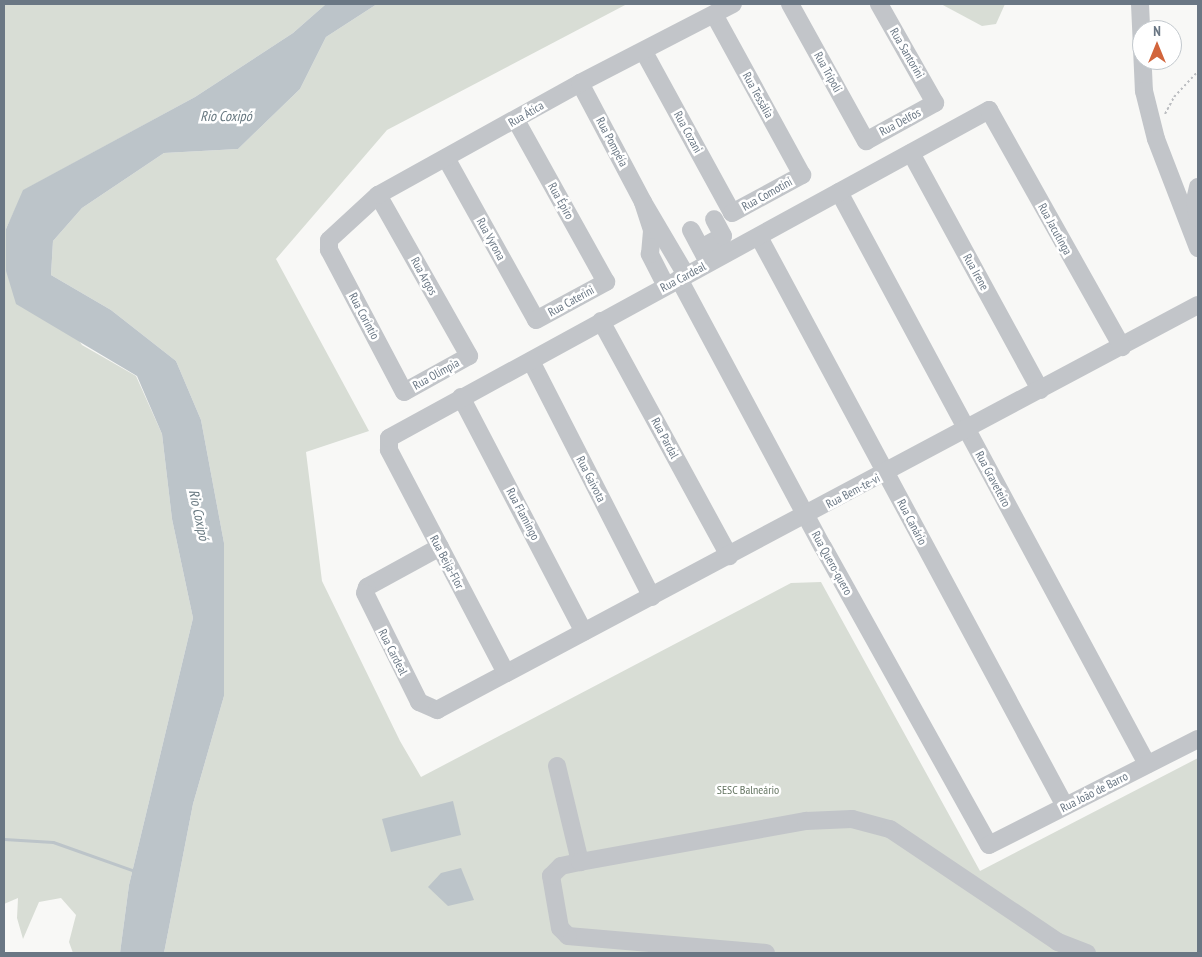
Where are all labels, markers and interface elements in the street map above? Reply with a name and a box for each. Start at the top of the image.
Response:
north arrow [1132,20,1182,70]
text: N [1153,22,1161,40]
street label: Rua Santorini [887,25,927,81]
street label: Rua Trípoli [811,49,845,95]
street label: Rua Tessália [739,69,777,121]
street label: Rua Ática [506,98,546,130]
street label: Rua Delfos [877,105,923,139]
water label: Rio Coxipó [200,108,252,124]
street label: Rua Cozani [671,109,705,155]
street label: Rua Pompéia [593,115,631,169]
street label: Rua Comotini [739,174,795,214]
street label: Rua Épiro [545,180,577,222]
street label: Rua Jacutinga [1035,201,1075,257]
street label: Rua Vyrona [473,215,509,263]
street label: Rua Irene [960,251,992,293]
street label: Rua Argos [408,254,440,298]
street label: Rua Cardeal [658,259,708,295]
street label: Rua Caterini [545,282,597,320]
street label: Rua Corintio [346,290,382,342]
street label: Rua Olimpia [410,355,462,393]
street label: Rua Pardal [648,415,682,461]
street label: Rua Graveteiro [972,449,1014,509]
street label: Rua Gaivota [573,454,609,504]
street label: Rua Bem-te-vi [824,471,882,511]
street label: Rua Flamingo [503,485,543,543]
water label: Rio Coxipó [185,488,213,542]
street label: Rua Canário [894,497,930,547]
street label: Rua Quero-quero [809,529,855,597]
street label: Rua Beija-Flor [427,533,467,591]
street label: Rua Cardeal [375,627,411,677]
street label: Rua João de Barro [1058,769,1130,815]
park label: SESC Balneário [717,783,779,797]

